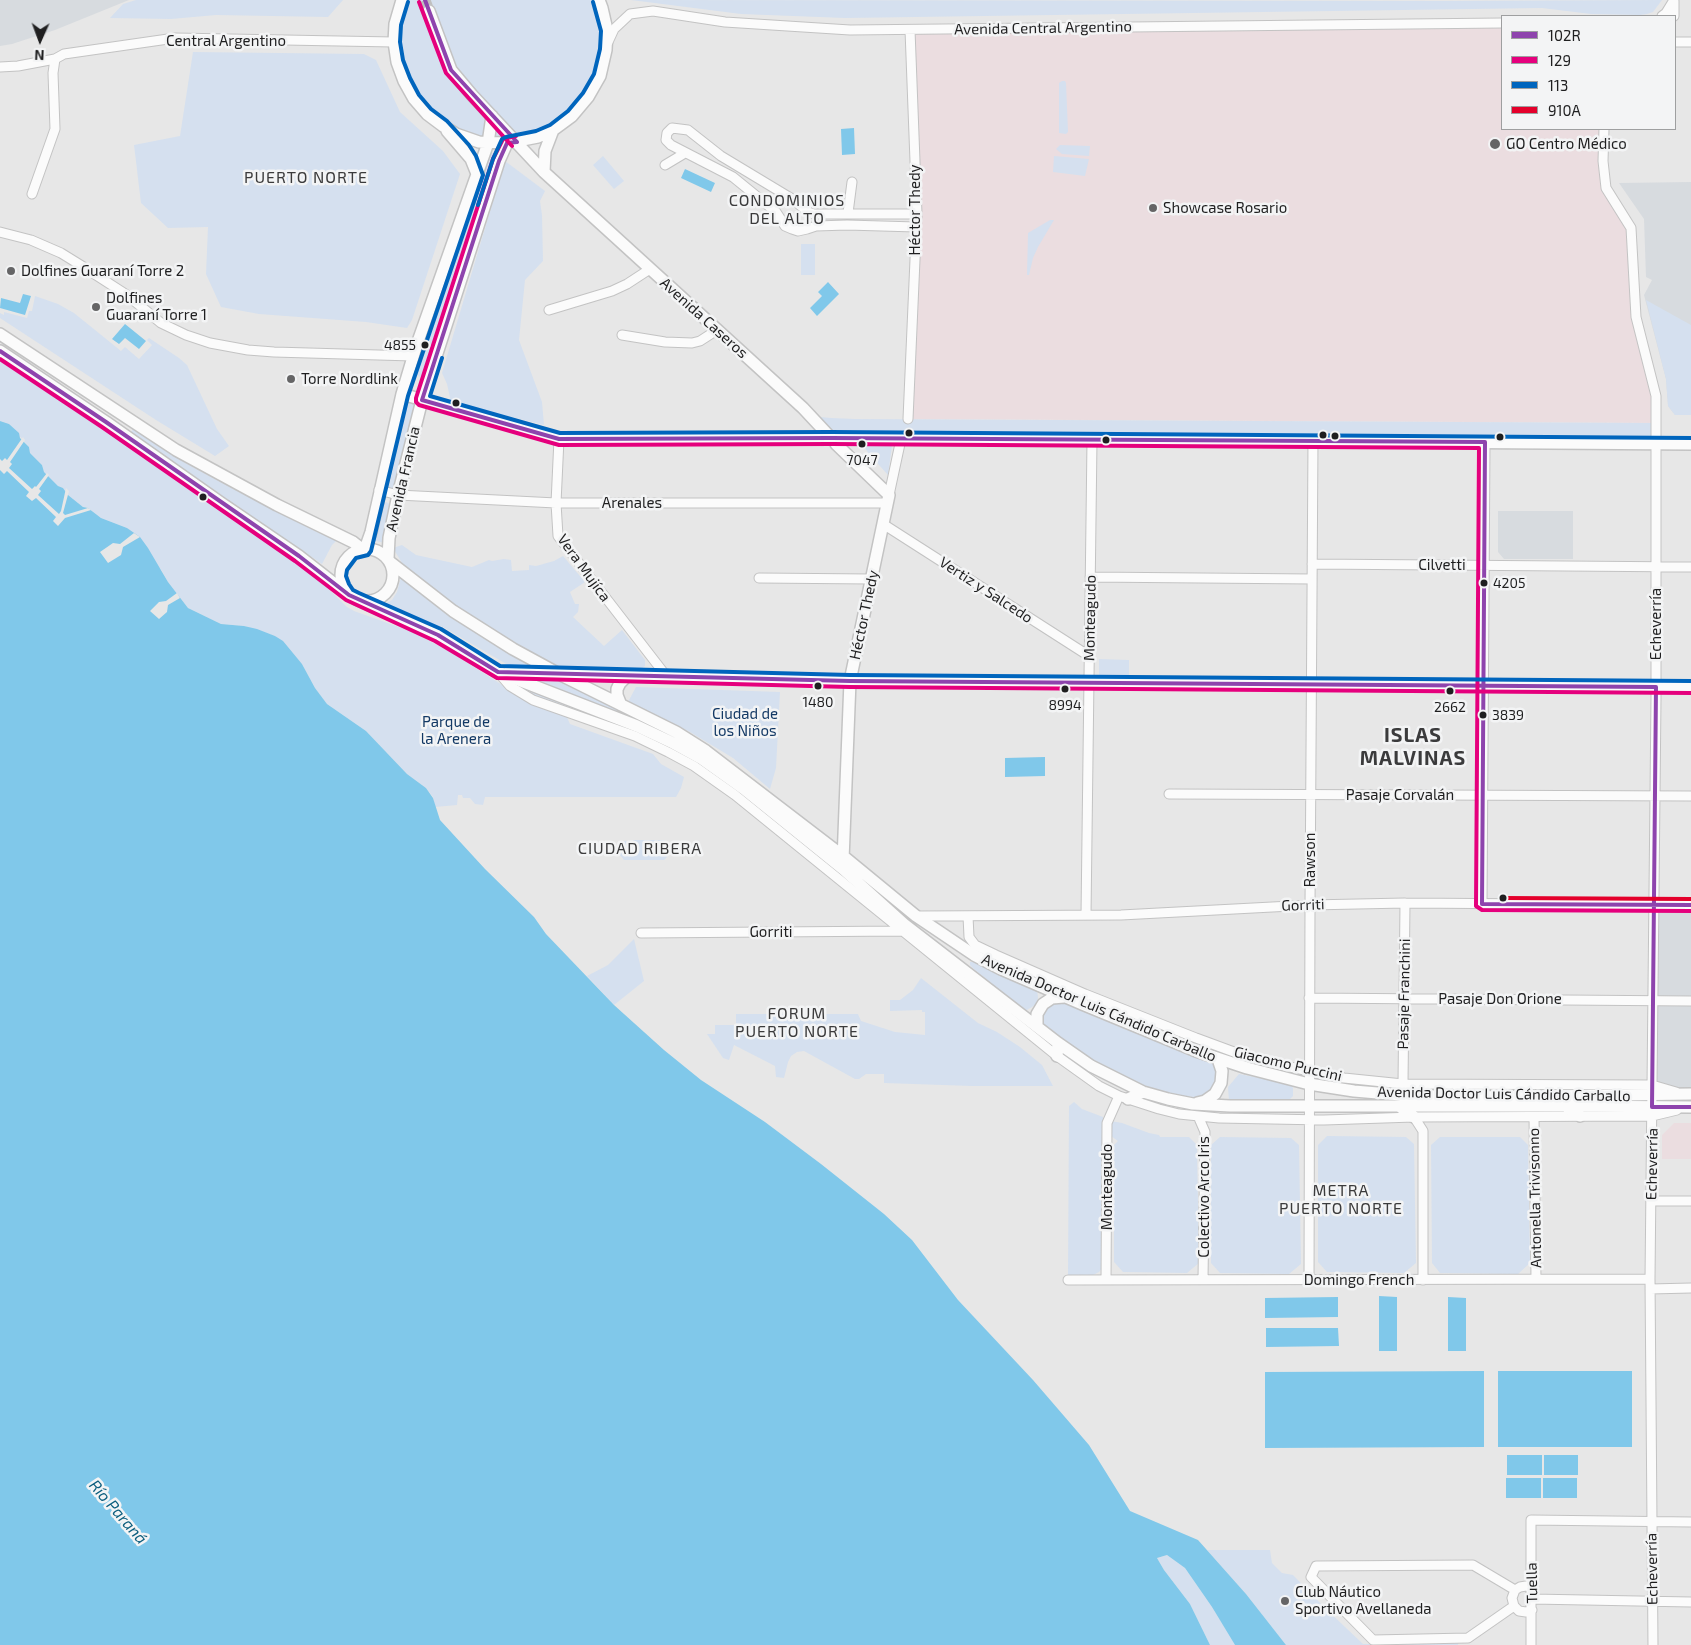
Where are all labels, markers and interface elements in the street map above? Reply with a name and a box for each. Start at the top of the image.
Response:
north arrow [15,15,65,65]
legend [1501,15,1676,130]
street label: Avenida Central Argentino [954,17,1132,39]
text: 102R [1548,26,1581,44]
street label: Central Argentino [166,32,286,50]
text: N [34,47,45,64]
text: 129 [1548,51,1571,69]
text: 113 [1548,76,1568,94]
text: 910A [1548,101,1581,119]
place label: GO Centro Médico [1506,135,1627,153]
marker: GO Centro Médico [1488,137,1502,151]
street label: Héctor Thedy [906,164,924,256]
district label: PUERTO NORTE [242,168,370,188]
district label: CONDOMINIOS DEL ALTO [727,191,847,229]
place label: Showcase Rosario [1163,199,1287,217]
marker: Showcase Rosario [1147,202,1159,214]
place label: Dolfines Guaraní Torre 2 [21,262,184,280]
marker: Dolfines Guaraní Torre 2 [5,265,17,277]
street label: Avenida Caseros [656,274,752,362]
place label: Dolfines Guaraní Torre 1 [106,289,207,324]
marker: Dolfines Guaraní Torre 1 [90,301,102,313]
place label: 4855 [384,337,416,353]
marker: 4855 [420,340,430,350]
place label: Torre Nordlink [301,370,398,388]
marker: Torre Nordlink [285,373,297,385]
unlabelled marker [451,398,461,408]
street label: Avenida Francia [382,425,424,533]
unlabelled marker [904,428,914,438]
unlabelled marker [1318,430,1328,440]
unlabelled marker [1330,431,1340,441]
unlabelled marker [1495,432,1505,442]
unlabelled marker [1101,435,1111,445]
marker: 7047 [857,439,867,449]
place label: 7047 [846,452,878,468]
unlabelled marker [198,492,208,502]
street label: Arenales [602,494,662,512]
street label: Vera Mujíca [554,531,614,605]
street label: Vertiz y Salcedo [936,553,1036,627]
street label: Cilvetti [1418,556,1466,574]
street label: Héctor Thedy [846,569,882,661]
street label: Monteagudo [1080,575,1100,661]
place label: 4205 [1493,575,1525,591]
marker: 4205 [1479,578,1489,588]
street label: Echeverría [1647,588,1665,660]
marker: 1480 [813,681,823,691]
marker: 8994 [1060,684,1070,694]
marker: 2662 [1445,686,1455,696]
place label: 1480 [802,694,834,710]
place label: 8994 [1048,697,1082,713]
place label: 2662 [1434,699,1466,715]
park label: Ciudad de los Niños [712,705,778,740]
place label: 3839 [1492,707,1524,723]
marker: 3839 [1478,710,1488,720]
park label: Parque de la Arenera [421,713,491,748]
district label: ISLAS MALVINAS [1359,723,1467,770]
street label: Pasaje Corvalán [1346,786,1454,804]
street label: Rawson [1301,833,1319,887]
district label: CIUDAD RIBERA [576,839,704,859]
unlabelled marker [1498,893,1508,903]
street label: Gorriti [1281,895,1325,915]
street label: Gorriti [749,923,793,941]
street label: Pasaje Franchini [1394,938,1414,1050]
street label: Avenida Doctor Luis Cándido Carballo [979,950,1219,1066]
street label: Pasaje Don Orione [1438,990,1562,1008]
district label: FORUM PUERTO NORTE [733,1004,861,1042]
street label: Giacomo Puccini [1232,1043,1344,1085]
street label: Avenida Doctor Luis Cándido Carballo [1377,1083,1631,1105]
street label: Antonella Trivisonno [1525,1128,1545,1268]
street label: Echeverría [1642,1128,1662,1200]
street label: Colectivo Arco Iris [1195,1136,1213,1258]
street label: Monteagudo [1098,1144,1116,1230]
district label: METRA PUERTO NORTE [1277,1181,1405,1219]
street label: Domingo French [1304,1271,1414,1289]
water label: Río Paraná [85,1476,151,1548]
street label: Echeverría [1642,1533,1662,1605]
street label: Tuella [1523,1562,1541,1604]
place label: Club Náutico Sportivo Avellaneda [1295,1583,1431,1618]
marker: Club Náutico Sportivo Avellaneda [1279,1595,1291,1607]

